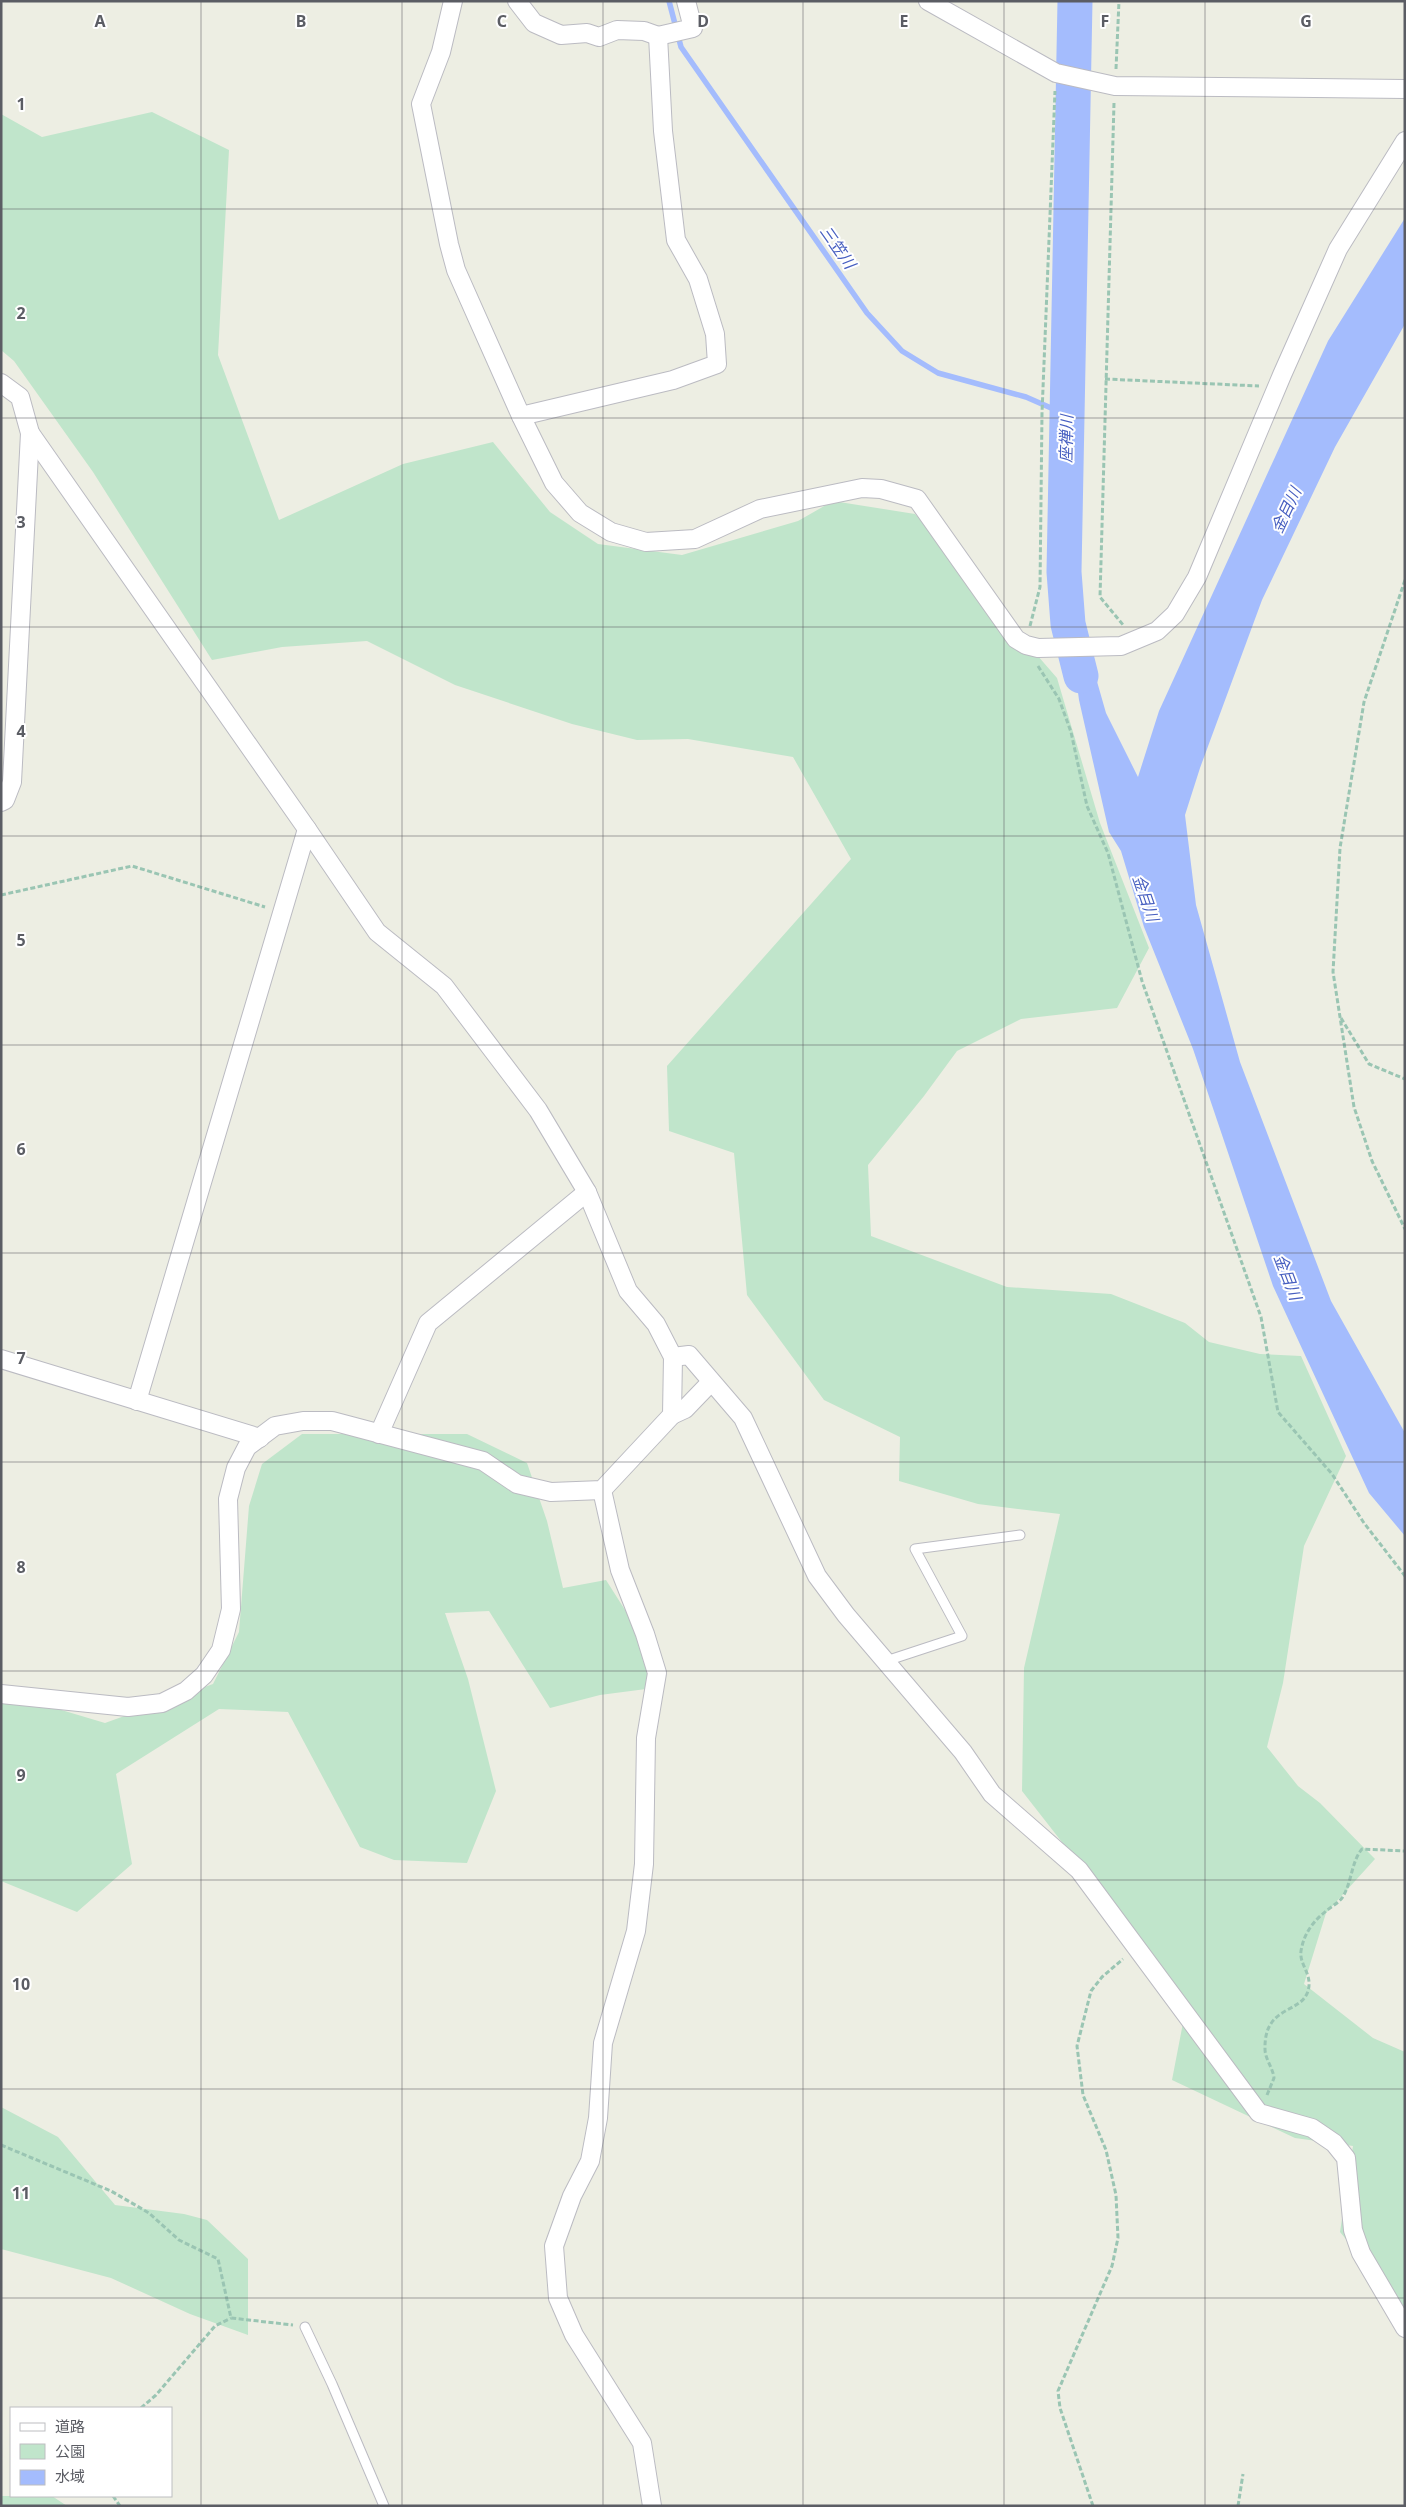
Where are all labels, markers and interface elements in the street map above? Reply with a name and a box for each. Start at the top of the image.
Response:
text: A [94,10,106,32]
text: B [296,10,306,32]
text: C [497,10,507,32]
text: D [697,10,709,32]
text: E [900,10,909,32]
text: F [1101,10,1109,32]
text: G [1300,10,1312,32]
text: 1 [16,93,26,115]
water label: 三笠川 [815,221,862,275]
text: 2 [16,302,26,324]
water label: 座禅川 [1055,413,1077,463]
water label: 金目川 [1266,482,1307,536]
text: 3 [16,511,26,533]
text: 4 [16,720,26,742]
water label: 金目川 [1128,872,1165,926]
text: 5 [16,929,26,951]
text: 6 [16,1138,26,1160]
water label: 金目川 [1269,1251,1308,1305]
text: 7 [16,1347,26,1369]
text: 8 [16,1556,26,1578]
text: 9 [16,1764,26,1786]
text: 10 [12,1973,30,1995]
text: 11 [12,2182,30,2204]
legend [10,2407,172,2497]
text: 道路 [55,2416,85,2436]
text: 公園 [55,2441,85,2461]
text: 水域 [55,2466,85,2486]

